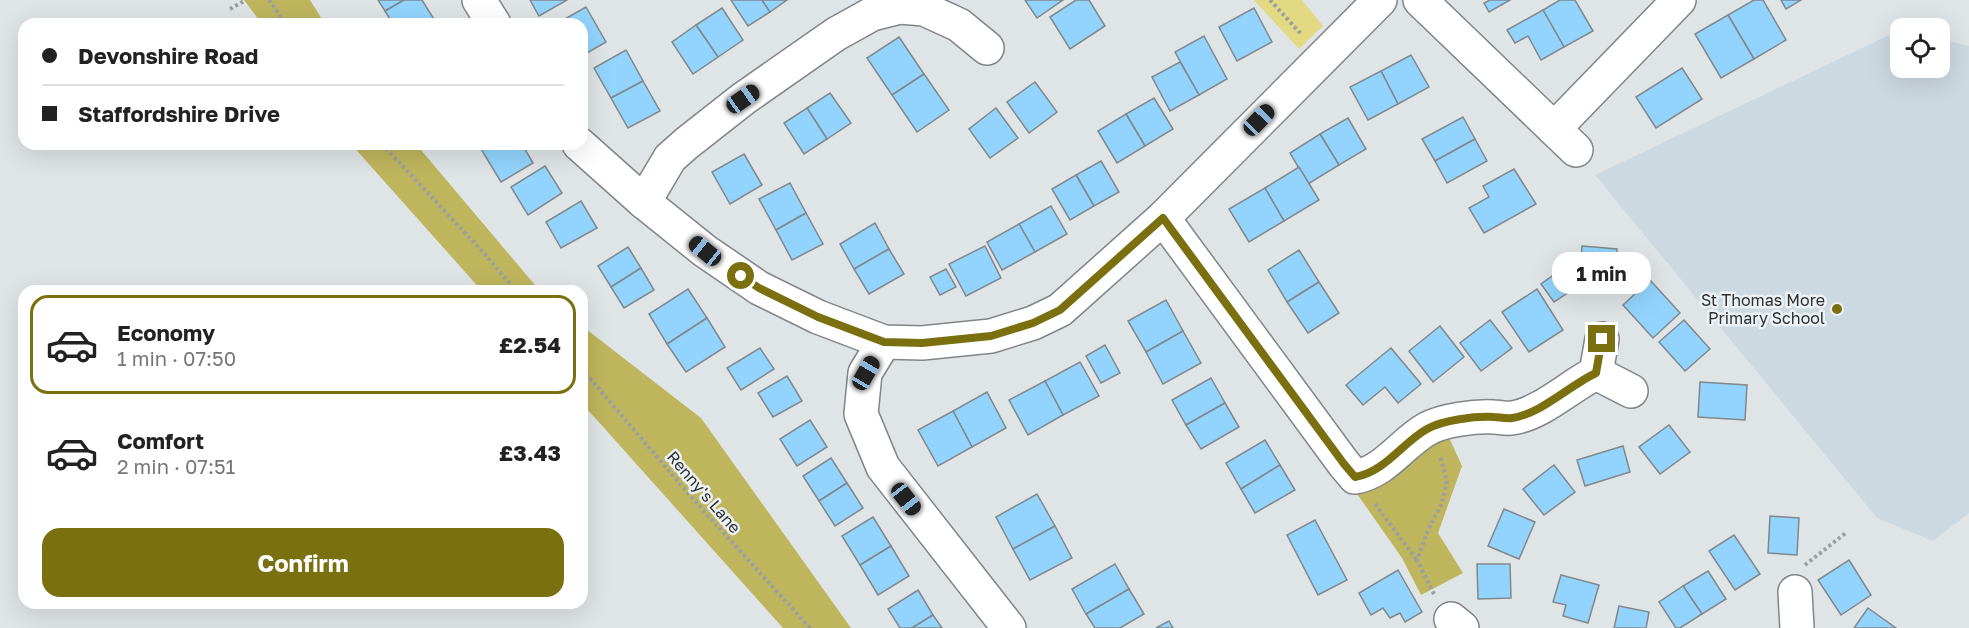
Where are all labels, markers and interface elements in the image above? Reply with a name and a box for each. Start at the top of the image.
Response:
map controls [1890,18,1950,78]
button: locate [1890,18,1950,78]
text: Devonshire Road [78,42,258,69]
car [723,81,763,117]
text: Staffordshire Drive [78,100,280,127]
car [1240,101,1278,139]
car [685,233,725,269]
callout: 1 min [1552,252,1652,294]
text: 1 min [1576,261,1627,285]
route start [727,262,754,289]
place label: St Thomas More Primary School [1701,290,1825,328]
marker: St Thomas More Primary School [1830,302,1844,316]
icon: car [45,318,99,372]
text: Economy [117,319,215,346]
route end [1588,325,1615,352]
text: £2.54 [499,331,561,358]
text: 1 min · 07:50 [117,346,236,370]
car [849,353,883,393]
icon: car [45,426,99,480]
text: Comfort [117,427,204,454]
text: £3.43 [499,439,561,466]
street label: Renny's Lane [663,447,745,537]
text: 2 min · 07:51 [117,454,235,478]
car [888,479,924,519]
button: Confirm [42,528,564,597]

